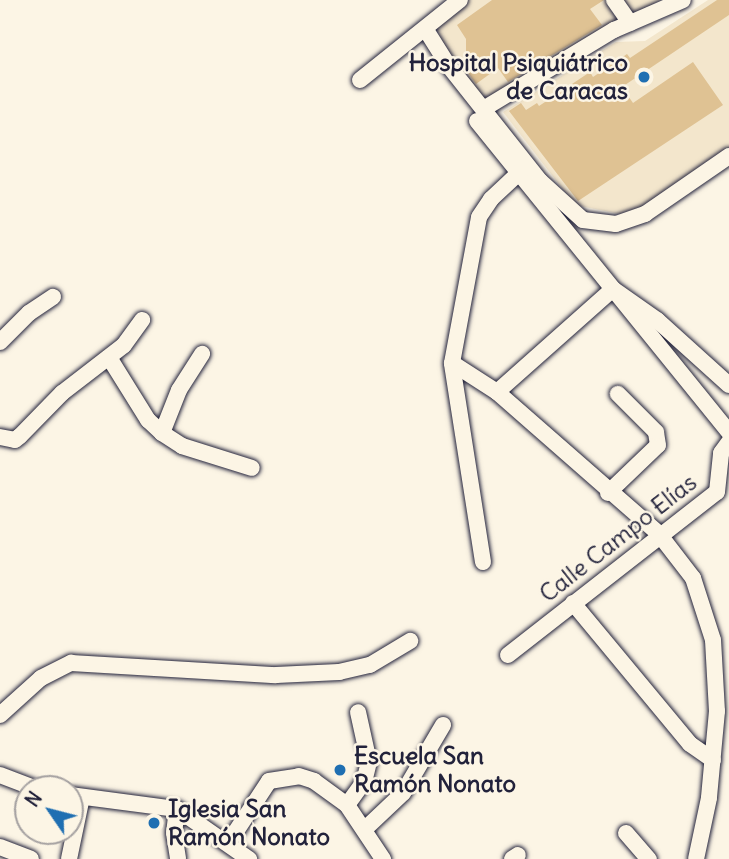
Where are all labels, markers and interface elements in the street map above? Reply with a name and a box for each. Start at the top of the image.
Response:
place label: Hospital Psiquiátrico de Caracas [409,49,628,105]
marker: Hospital Psiquiátrico de Caracas [634,67,654,87]
street label: Calle Campo Elías [534,468,702,608]
place label: Escuela San Ramón Nonato [354,742,516,798]
marker: Escuela San Ramón Nonato [332,762,348,778]
north arrow [14,775,84,845]
text: N [20,787,47,811]
place label: Iglesia San Ramón Nonato [168,795,330,851]
marker: Iglesia San Ramón Nonato [146,815,162,831]

